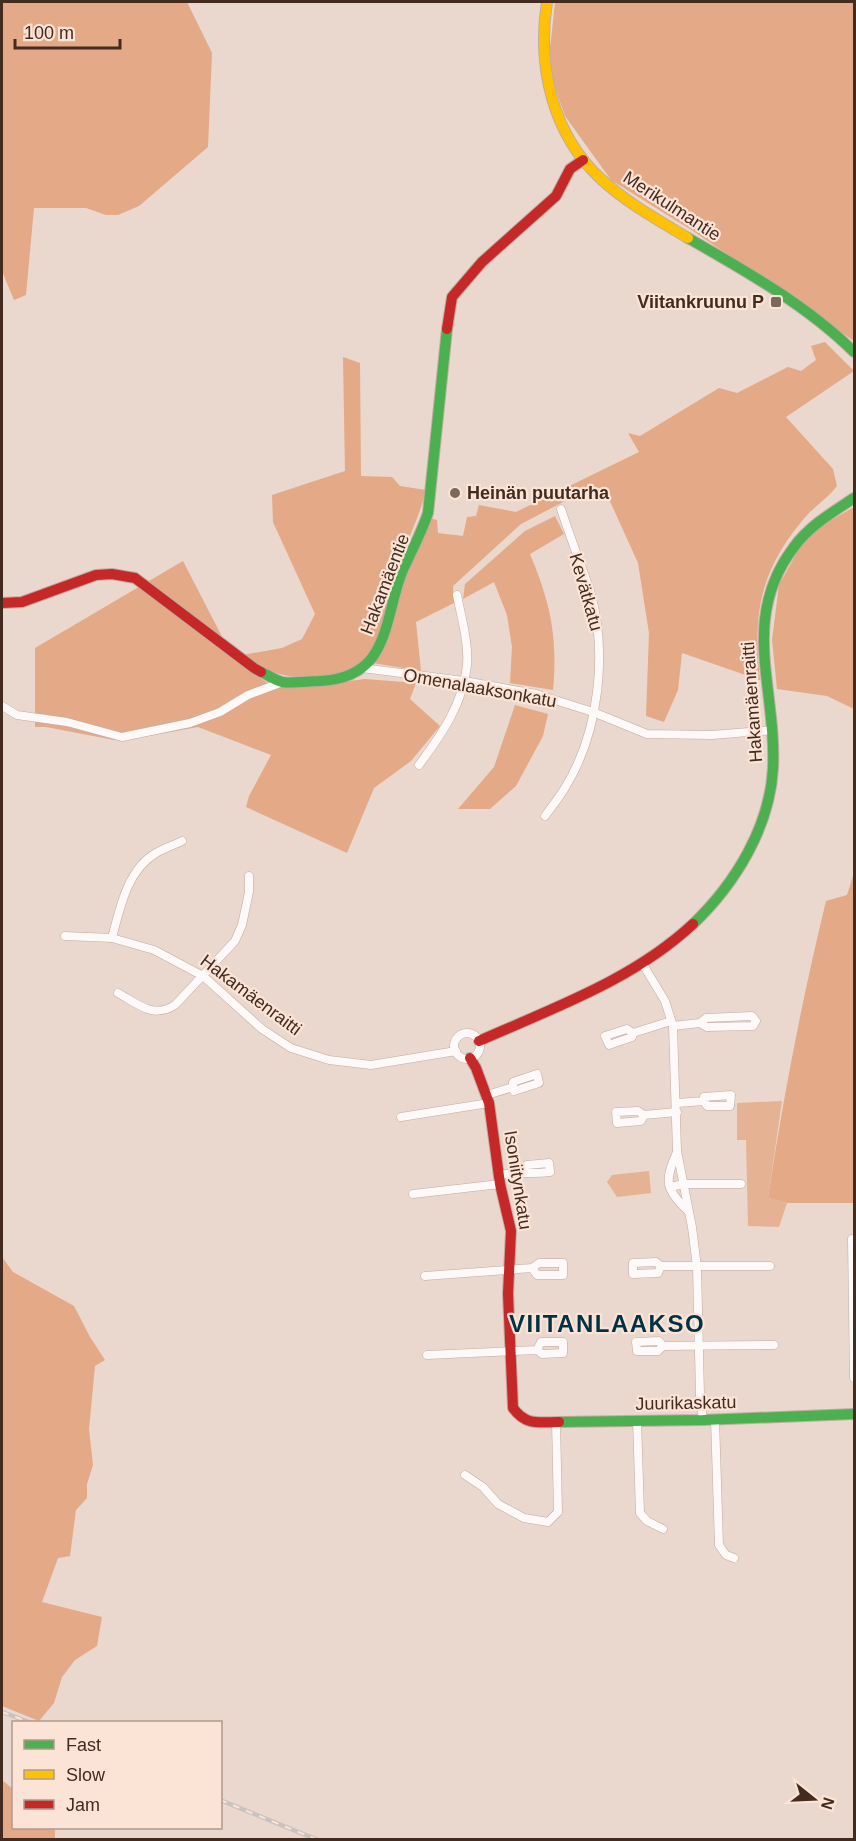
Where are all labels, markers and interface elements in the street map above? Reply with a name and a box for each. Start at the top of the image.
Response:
scale bar [15,12,120,50]
text: 100 m [24,23,74,43]
street label: Merikulmantie [620,167,724,245]
place label: Viitankruunu P [637,292,764,312]
marker: Viitankruunu P [769,295,783,309]
place label: Heinän puutarha [467,483,610,503]
marker: Heinän puutarha [448,486,462,500]
street label: Hakamäentie [357,531,413,637]
street label: Kevätkatu [565,551,607,633]
street label: Hakamäenraitti [738,641,766,763]
street label: Omenalaaksonkatu [402,665,558,711]
street label: Hakamäenraitti [197,951,305,1039]
street label: Isoniitynkatu [500,1129,536,1231]
district label: VIITANLAAKSO [509,1310,705,1337]
street label: Juurikaskatu [635,1392,737,1414]
legend [12,1721,222,1829]
text: Fast [66,1735,101,1755]
text: Slow [66,1765,106,1785]
north arrow [784,1769,844,1829]
text: Jam [66,1795,100,1815]
text: N [818,1795,838,1812]

